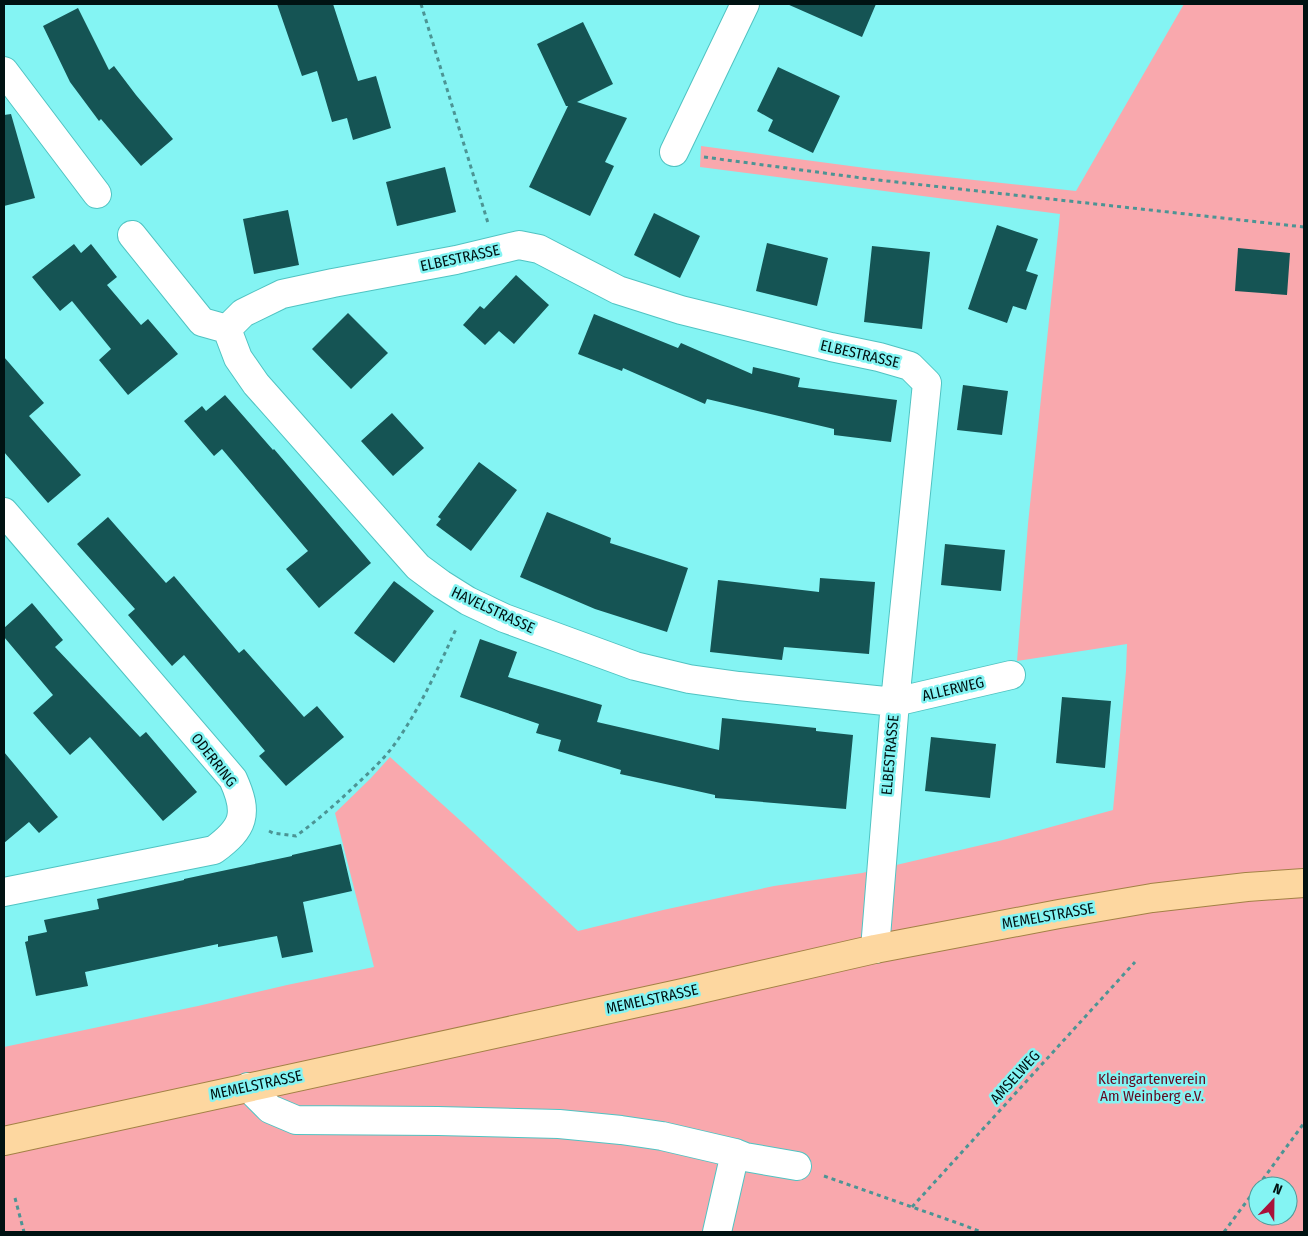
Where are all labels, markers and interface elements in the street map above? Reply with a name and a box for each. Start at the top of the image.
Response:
street label: ELBESTRASSE [419,241,501,275]
street label: ELBESTRASSE [819,336,901,372]
street label: HAVELSTRASSE [449,583,537,637]
street label: ALLERWEG [920,673,986,705]
street label: ELBESTRASSE [878,714,902,796]
street label: ODERRING [187,730,241,790]
street label: MEMELSTRASSE [1000,899,1096,933]
street label: MEMELSTRASSE [604,980,700,1018]
street label: AMSELWEG [986,1047,1044,1107]
street label: MEMELSTRASSE [208,1066,304,1104]
park label: Kleingartenverein Am Weinberg e.V. [1098,1070,1206,1105]
north arrow [1248,1176,1298,1226]
text: N [1271,1180,1285,1199]

